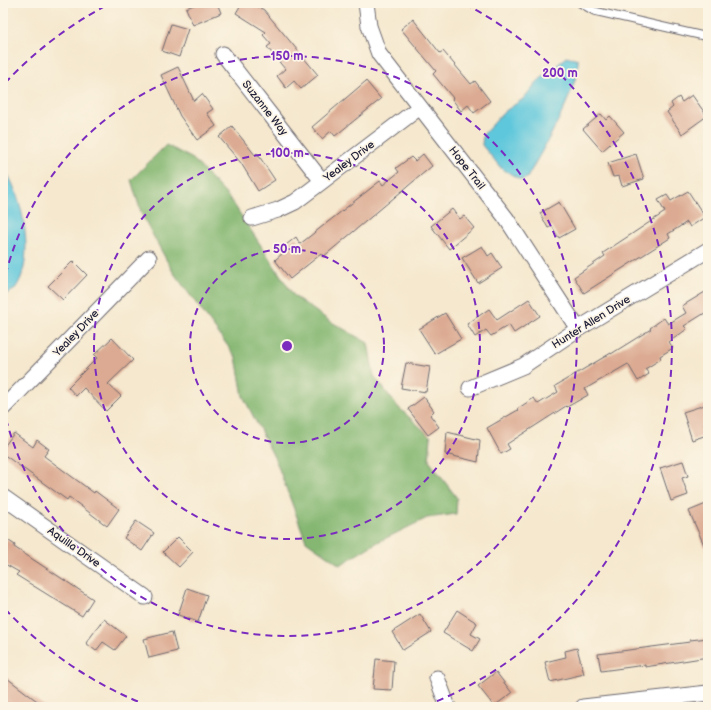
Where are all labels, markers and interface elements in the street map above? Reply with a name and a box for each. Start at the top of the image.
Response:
text: 150 m [271,49,303,64]
text: 200 m [542,66,578,81]
street label: Suzanne Way [239,78,291,138]
street label: Yealey Drive [320,137,377,185]
street label: Hope Trail [446,144,488,192]
text: 100 m [270,146,304,161]
text: 50 m [273,242,301,257]
street label: Hunter Allen Drive [549,292,633,351]
street label: Yealey Drive [50,307,102,360]
centre of rings [280,339,294,353]
street label: Aquilla Drive [45,524,103,570]

